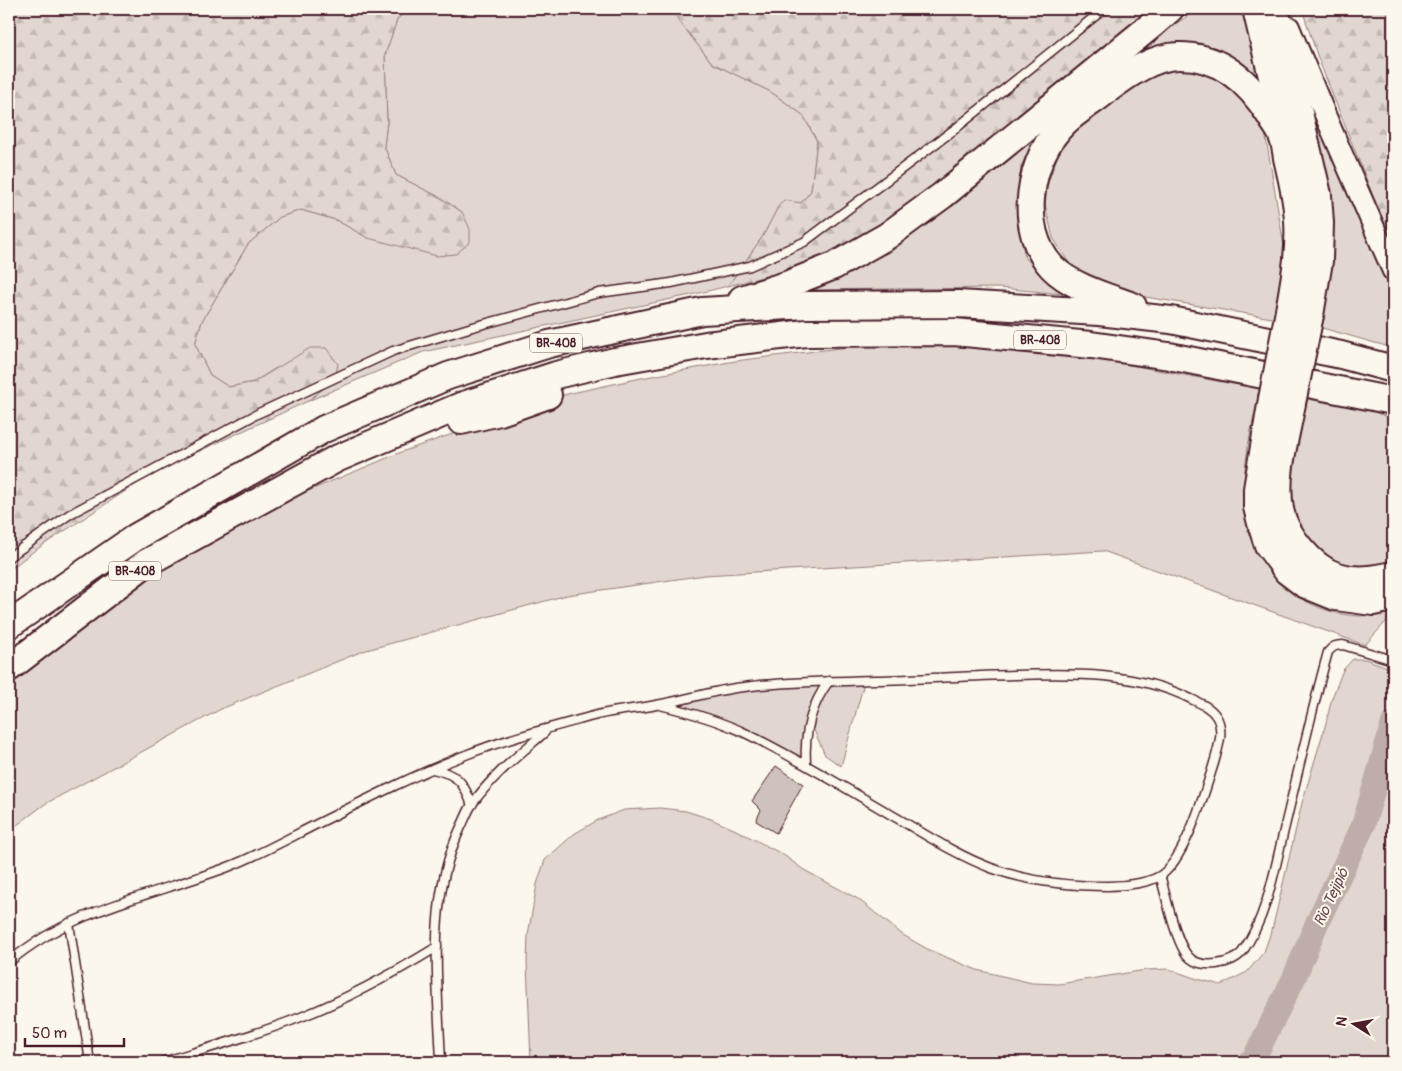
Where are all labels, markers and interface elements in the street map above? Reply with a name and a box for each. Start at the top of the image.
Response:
road number: BR-408 [1014,330,1066,350]
road number: BR-408 [530,333,582,352]
road number: BR-408 [109,562,161,580]
water label: Rio Tejipió [1310,865,1353,929]
north arrow [1330,998,1380,1048]
text: N [1332,1015,1351,1028]
scale bar [25,1016,124,1048]
text: 50 m [32,1024,67,1043]

